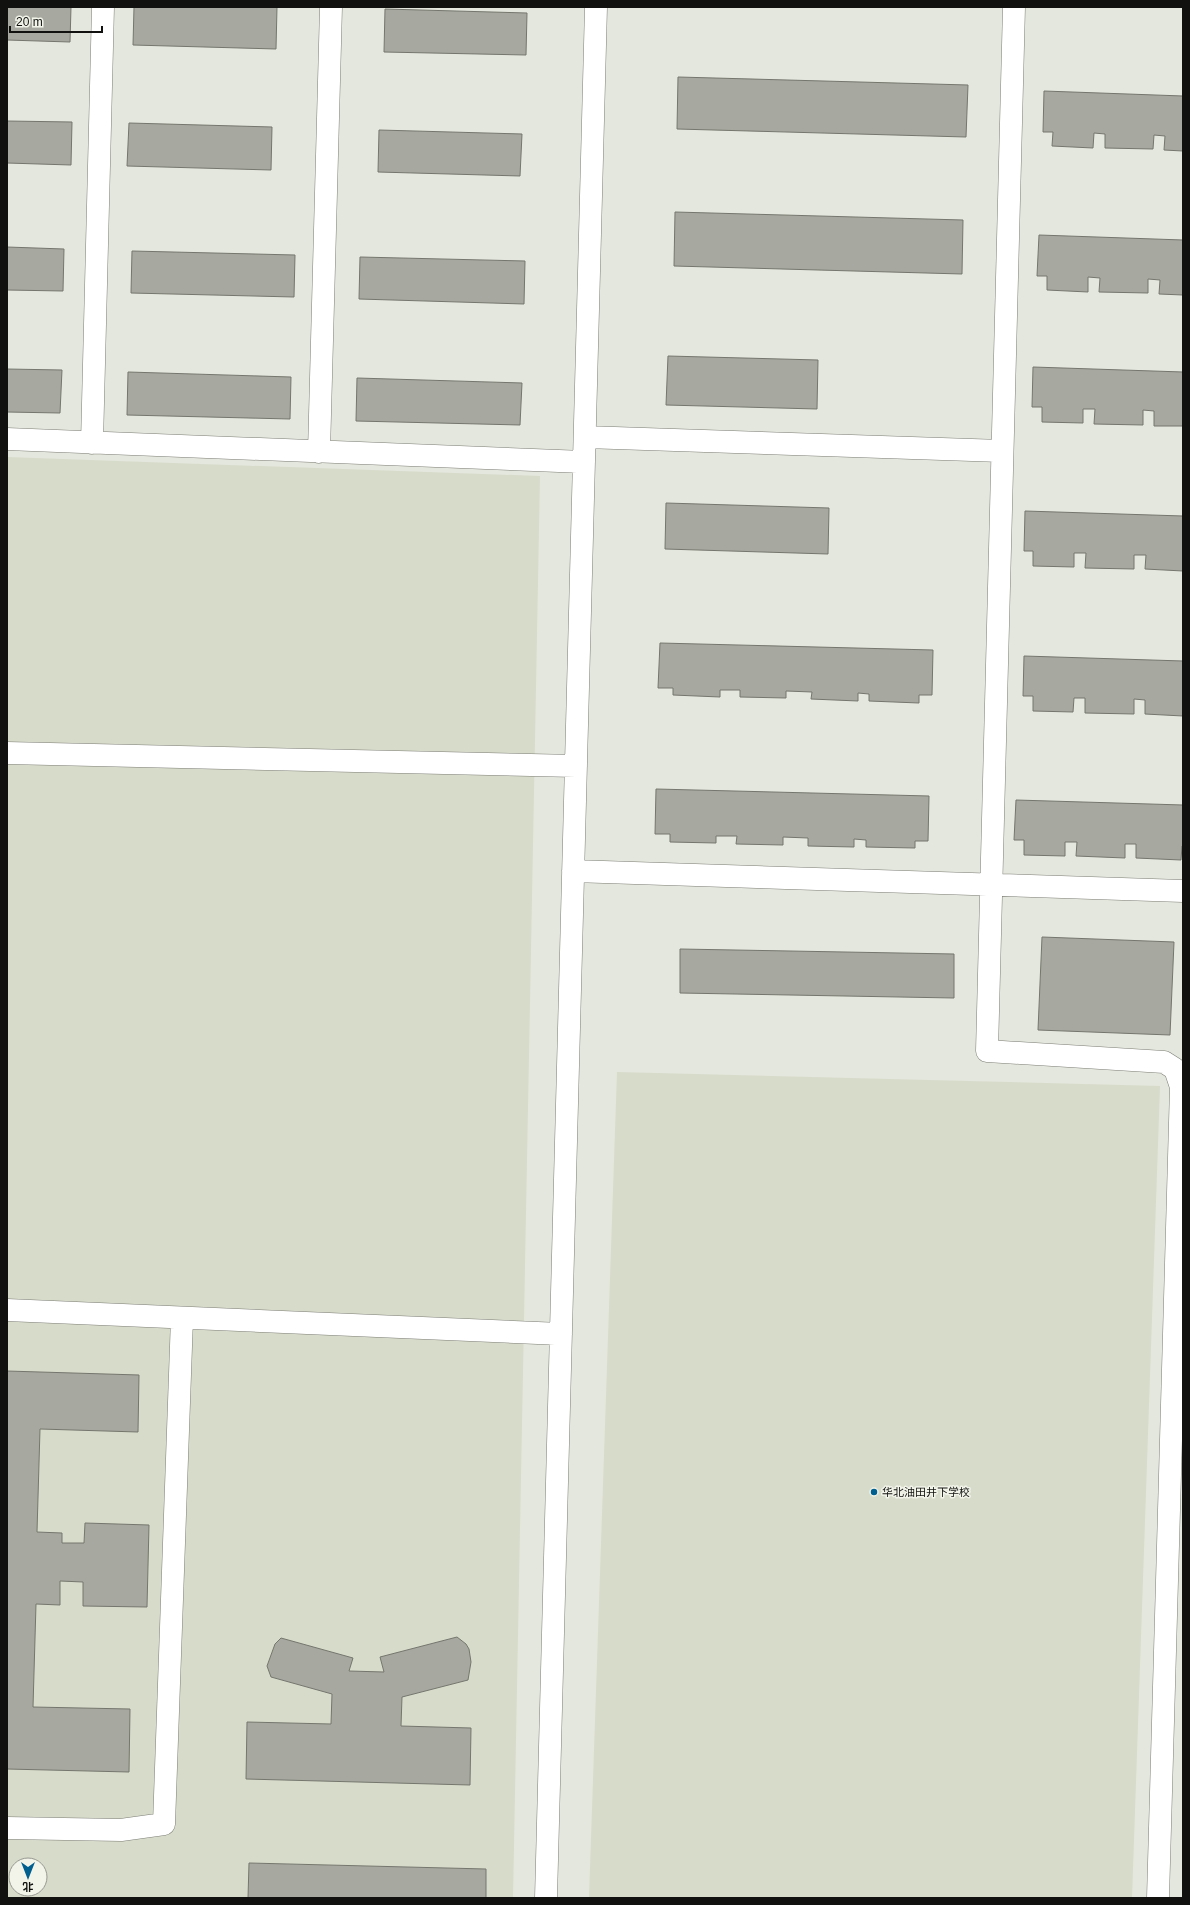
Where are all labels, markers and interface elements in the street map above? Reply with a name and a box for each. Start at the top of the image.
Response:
scale bar [10,8,102,34]
text: 20 m [16,15,43,29]
place label: 华北油田井下学校 [882,1486,970,1498]
marker: 华北油田井下学校 [869,1487,879,1497]
north arrow [8,1857,48,1897]
text: 北 [23,1881,34,1893]

